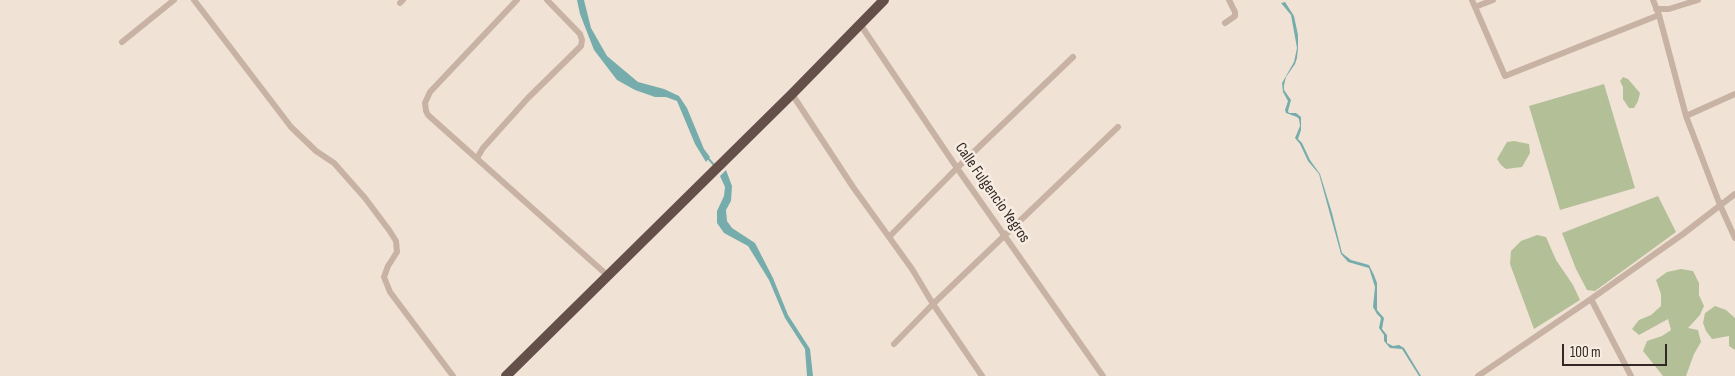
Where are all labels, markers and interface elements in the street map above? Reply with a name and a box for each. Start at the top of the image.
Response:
street label: Calle Fulgencio Yegros [950,139,1034,247]
scale bar [1565,334,1670,366]
text: 100 m [1570,343,1601,362]

